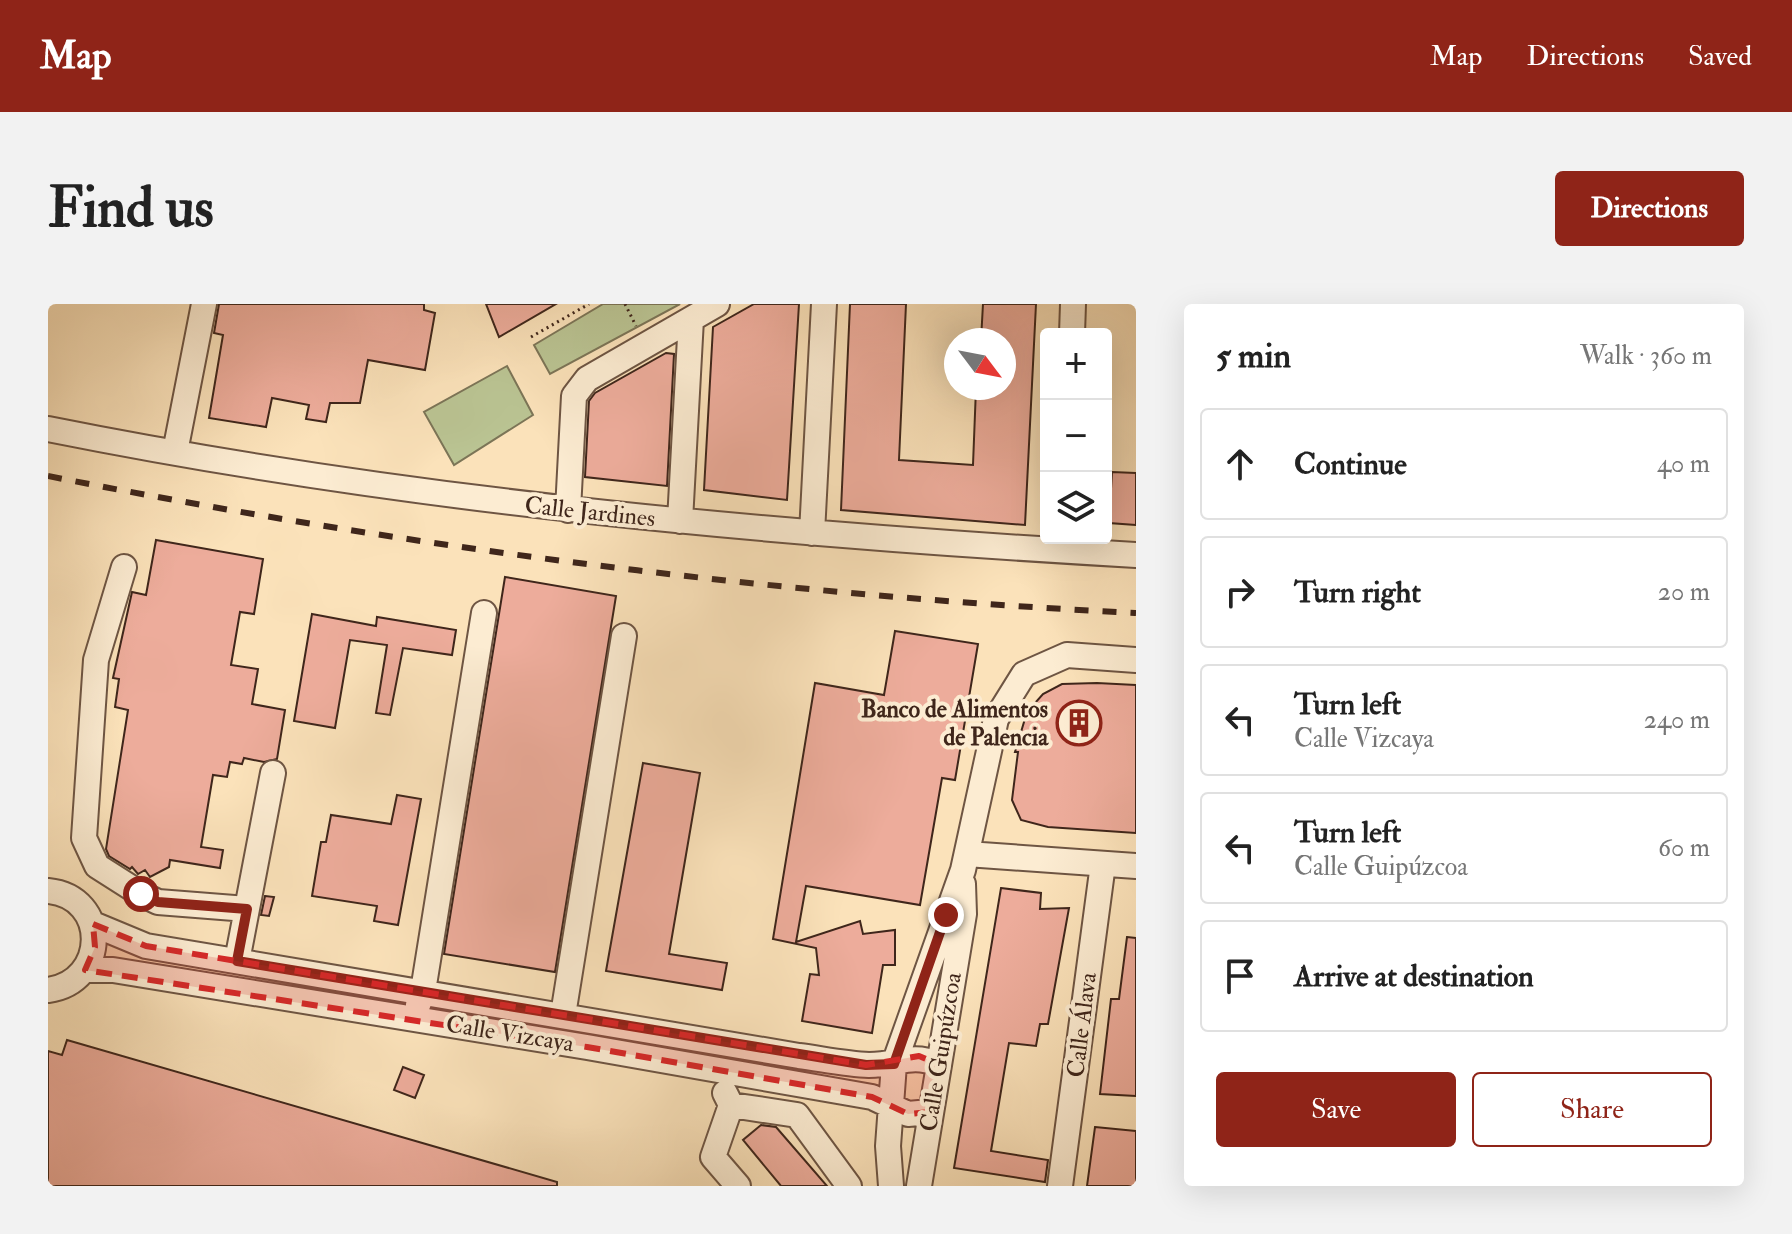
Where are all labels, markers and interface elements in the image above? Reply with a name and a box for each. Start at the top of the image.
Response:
text: Map [40,32,111,80]
text: Map [1430,39,1483,74]
text: Directions [1527,39,1644,74]
text: Saved [1688,39,1752,74]
button: Directions [1555,171,1744,246]
text: Find us [48,173,214,244]
north arrow [944,328,1016,400]
map controls [1040,328,1112,544]
button: + [1040,328,1112,400]
text: 5 min [1216,335,1291,378]
text: Walk · 360 m [1580,340,1712,372]
button: − [1040,400,1112,472]
icon: ahead [1218,442,1262,486]
text: Continue [1294,446,1407,483]
text: 40 m [1657,448,1710,480]
button: layers [1040,472,1112,544]
street label: Calle Jardines [523,490,657,534]
icon: right [1218,570,1262,614]
text: Turn right [1294,574,1421,611]
text: 20 m [1658,576,1710,608]
text: Turn left [1294,686,1401,723]
place label: Banco de Alimentos de Palencia [861,694,1049,753]
icon: left [1218,698,1262,742]
building icon: Banco de Alimentos de Palencia [1055,699,1103,747]
text: 240 m [1644,704,1710,736]
text: Calle Vizcaya [1294,723,1434,755]
text: Turn left [1294,814,1401,851]
icon: left [1218,826,1262,870]
text: 60 m [1658,832,1710,864]
text: Calle Guipúzcoa [1294,851,1468,883]
route start [123,876,159,912]
route end [928,897,964,933]
icon: arrive [1218,954,1262,998]
text: Arrive at destination [1294,958,1534,995]
street label: Calle Guipúzcoa [913,969,969,1134]
street label: Calle Álava [1059,969,1104,1079]
street label: Calle Vizcaya [444,1009,577,1060]
button: Save [1216,1072,1456,1147]
button: Share [1472,1072,1712,1147]

